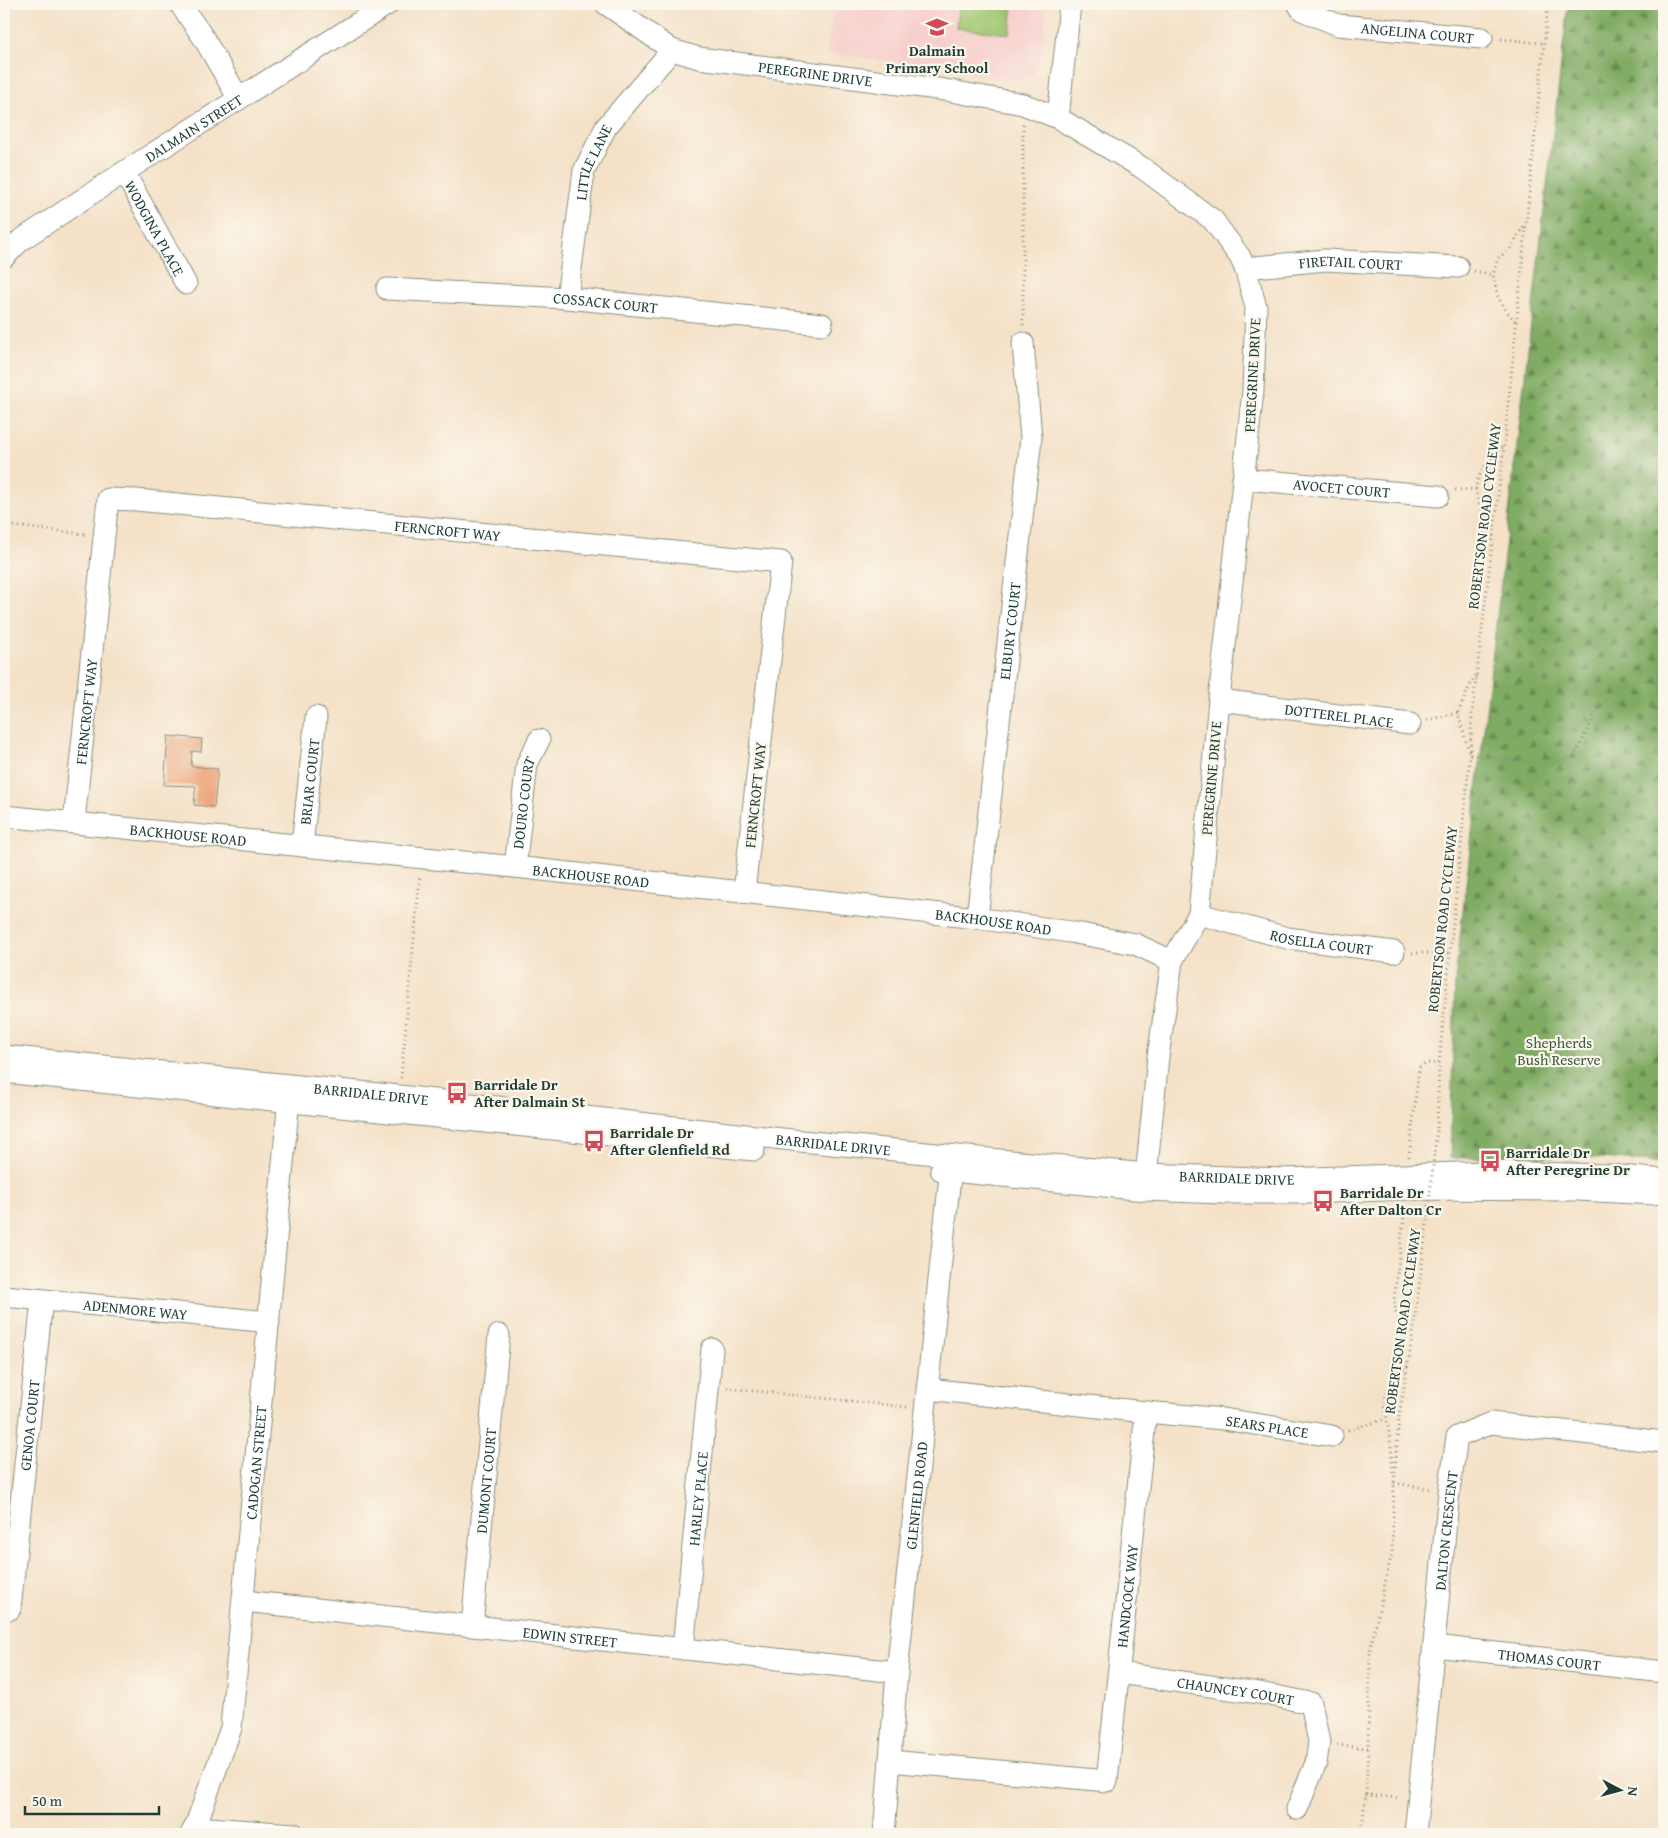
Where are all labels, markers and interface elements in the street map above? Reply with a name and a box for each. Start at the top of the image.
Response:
school or university icon: Dalmain Primary School [924,14,950,40]
street label: ANGELINA COURT [1360,17,1475,48]
place label: Dalmain Primary School [886,40,989,78]
street label: PEREGRINE DRIVE [757,55,874,91]
street label: DALMAIN STREET [141,88,247,167]
street label: LITTLE LANE [570,120,617,202]
street label: WODGINA PLACE [120,176,190,280]
street label: FIRETAIL COURT [1298,249,1404,275]
street label: COSSACK COURT [553,287,659,318]
street label: PEREGRINE DRIVE [1239,317,1266,433]
street label: ROBERTSON ROAD CYCLEWAY [1462,422,1506,610]
street label: AVOCET COURT [1292,473,1392,502]
street label: FERNCROFT WAY [394,514,502,546]
street label: ELBURY COURT [993,580,1025,681]
street label: FERNCROFT WAY [70,657,102,766]
street label: DOTTEREL PLACE [1283,698,1395,732]
street label: PEREGRINE DRIVE [1196,720,1226,836]
street label: BRIAR COURT [294,737,324,826]
street label: FERNCROFT WAY [739,741,771,849]
street label: DOURO COURT [507,752,540,850]
street label: BACKHOUSE ROAD [129,818,247,851]
street label: ROBERTSON ROAD CYCLEWAY [1422,825,1462,1013]
street label: BACKHOUSE ROAD [532,859,650,892]
street label: BACKHOUSE ROAD [934,903,1053,940]
street label: ROSELLA COURT [1268,923,1375,960]
park label: Shepherds Bush Reserve [1517,1032,1601,1070]
place label: Barridale Dr After Dalmain St [474,1074,585,1112]
street label: BARRIDALE DRIVE [313,1077,430,1110]
bus stop icon: Barridale Dr After Dalmain St [444,1080,470,1106]
place label: Barridale Dr After Glenfield Rd [610,1122,730,1160]
bus stop icon: Barridale Dr After Glenfield Rd [581,1128,607,1154]
street label: BARRIDALE DRIVE [775,1128,892,1160]
place label: Barridale Dr After Peregrine Dr [1506,1142,1630,1180]
bus stop icon: Barridale Dr After Peregrine Dr [1477,1148,1503,1174]
street label: BARRIDALE DRIVE [1179,1165,1295,1190]
place label: Barridale Dr After Dalton Cr [1340,1182,1441,1220]
bus stop icon: Barridale Dr After Dalton Cr [1310,1188,1336,1214]
street label: ROBERTSON ROAD CYCLEWAY [1379,1227,1425,1415]
street label: ADENMORE WAY [82,1293,189,1324]
street label: GENOA COURT [14,1378,44,1471]
street label: CADOGAN STREET [240,1404,271,1520]
street label: SEARS PLACE [1224,1409,1310,1443]
street label: DUMONT COURT [470,1426,501,1534]
street label: GLENFIELD ROAD [900,1441,932,1551]
street label: HARLEY PLACE [683,1450,713,1547]
street label: DALTON CRESCENT [1429,1469,1463,1592]
street label: HANDCOCK WAY [1111,1543,1142,1649]
street label: EDWIN STREET [522,1621,619,1652]
street label: THOMAS COURT [1497,1643,1602,1675]
street label: CHAUNCEY COURT [1176,1671,1297,1710]
north arrow [1596,1766,1646,1816]
scale bar [25,1783,159,1815]
text: N [1622,1786,1643,1798]
text: 50 m [32,1790,63,1811]

